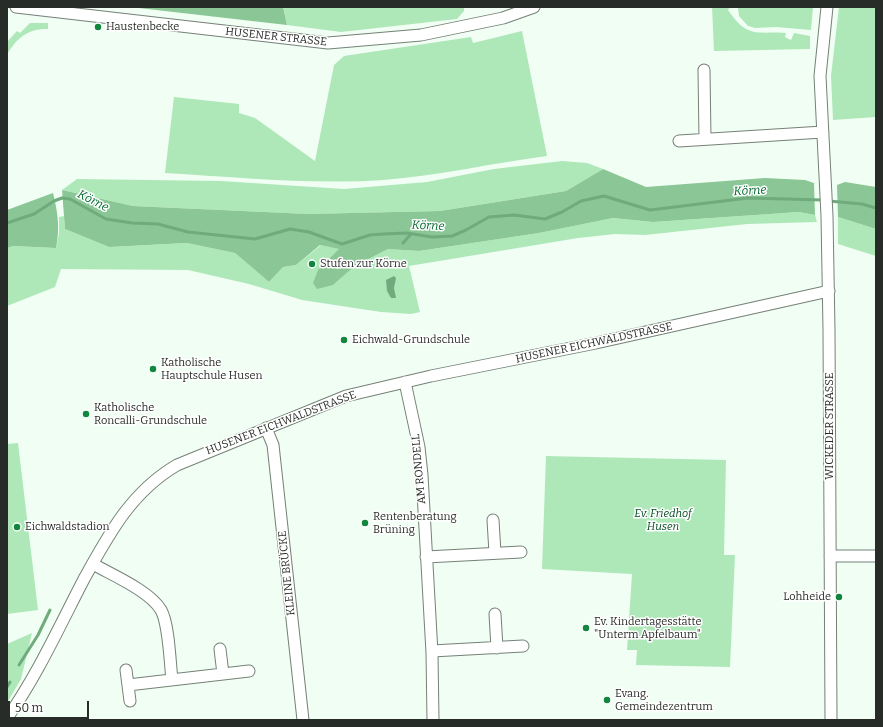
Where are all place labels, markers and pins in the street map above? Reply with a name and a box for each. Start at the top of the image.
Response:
place label: Haustenbecke [106,20,179,34]
marker: Haustenbecke [93,22,103,32]
place label: Stufen zur Körne [320,257,407,271]
marker: Stufen zur Körne [307,259,317,269]
place label: Eichwald-Grundschule [352,333,470,347]
marker: Eichwald-Grundschule [339,335,349,345]
place label: Katholische Hauptschule Husen [161,356,262,382]
marker: Katholische Hauptschule Husen [148,364,158,374]
place label: Katholische Roncalli-Grundschule [94,401,207,427]
marker: Katholische Roncalli-Grundschule [81,409,91,419]
place label: Rentenberatung Brüning [373,510,457,536]
marker: Rentenberatung Brüning [360,518,370,528]
place label: Eichwaldstadion [25,520,110,534]
marker: Eichwaldstadion [12,522,22,532]
place label: Lohheide [783,590,831,604]
marker: Lohheide [834,592,844,602]
place label: Ev. Kindertagesstätte "Unterm Apfelbaum" [594,615,701,641]
marker: Ev. Kindertagesstätte "Unterm Apfelbaum" [581,623,591,633]
place label: Evang. Gemeindezentrum [615,687,713,713]
marker: Evang. Gemeindezentrum [602,695,612,705]

